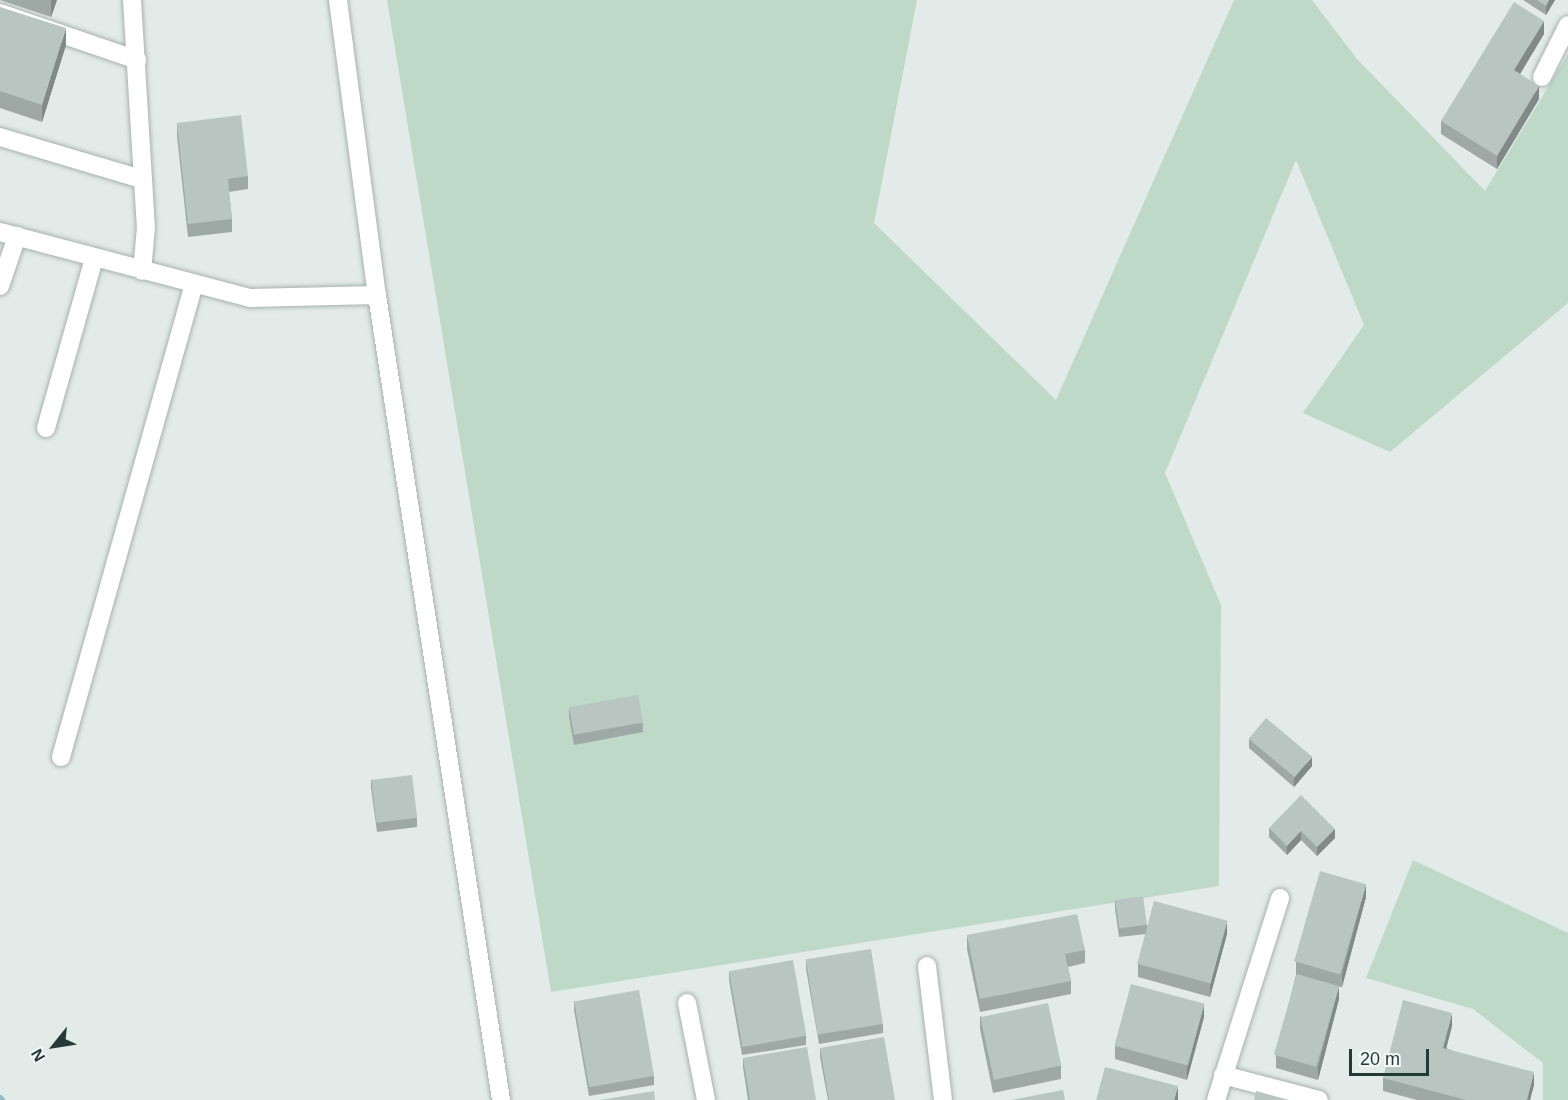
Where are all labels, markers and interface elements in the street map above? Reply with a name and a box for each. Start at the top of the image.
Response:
north arrow [24,1016,84,1076]
scale bar [1352,1037,1432,1075]
text: N [28,1046,48,1065]
text: 20 m [1360,1049,1400,1069]

